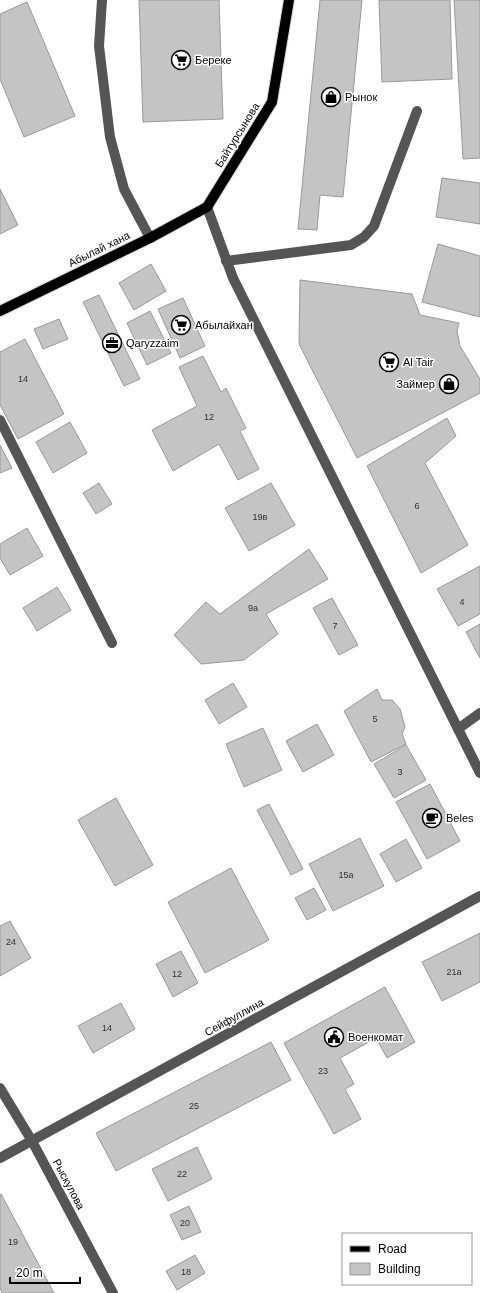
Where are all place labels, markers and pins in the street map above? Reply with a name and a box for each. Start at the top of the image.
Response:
supermarket icon: Береке [170,49,192,71]
place label: Береке [195,54,232,66]
shop icon: Рынок [320,86,342,108]
place label: Рынок [345,91,377,103]
supermarket icon: Абылайхан [170,314,192,336]
place label: Абылайхан [195,319,253,331]
office icon: Qaryzzaim [101,332,123,354]
place label: Qaryzzaim [126,337,179,349]
supermarket icon: Al Tair [378,351,400,373]
place label: Al Tair [403,356,434,368]
shop icon: Займер [438,373,460,395]
place label: Займер [396,378,435,390]
cafe icon: Beles [421,807,443,829]
place label: Beles [446,812,474,824]
public building icon: Военкомат [323,1026,345,1048]
place label: Военкомат [348,1031,403,1043]

